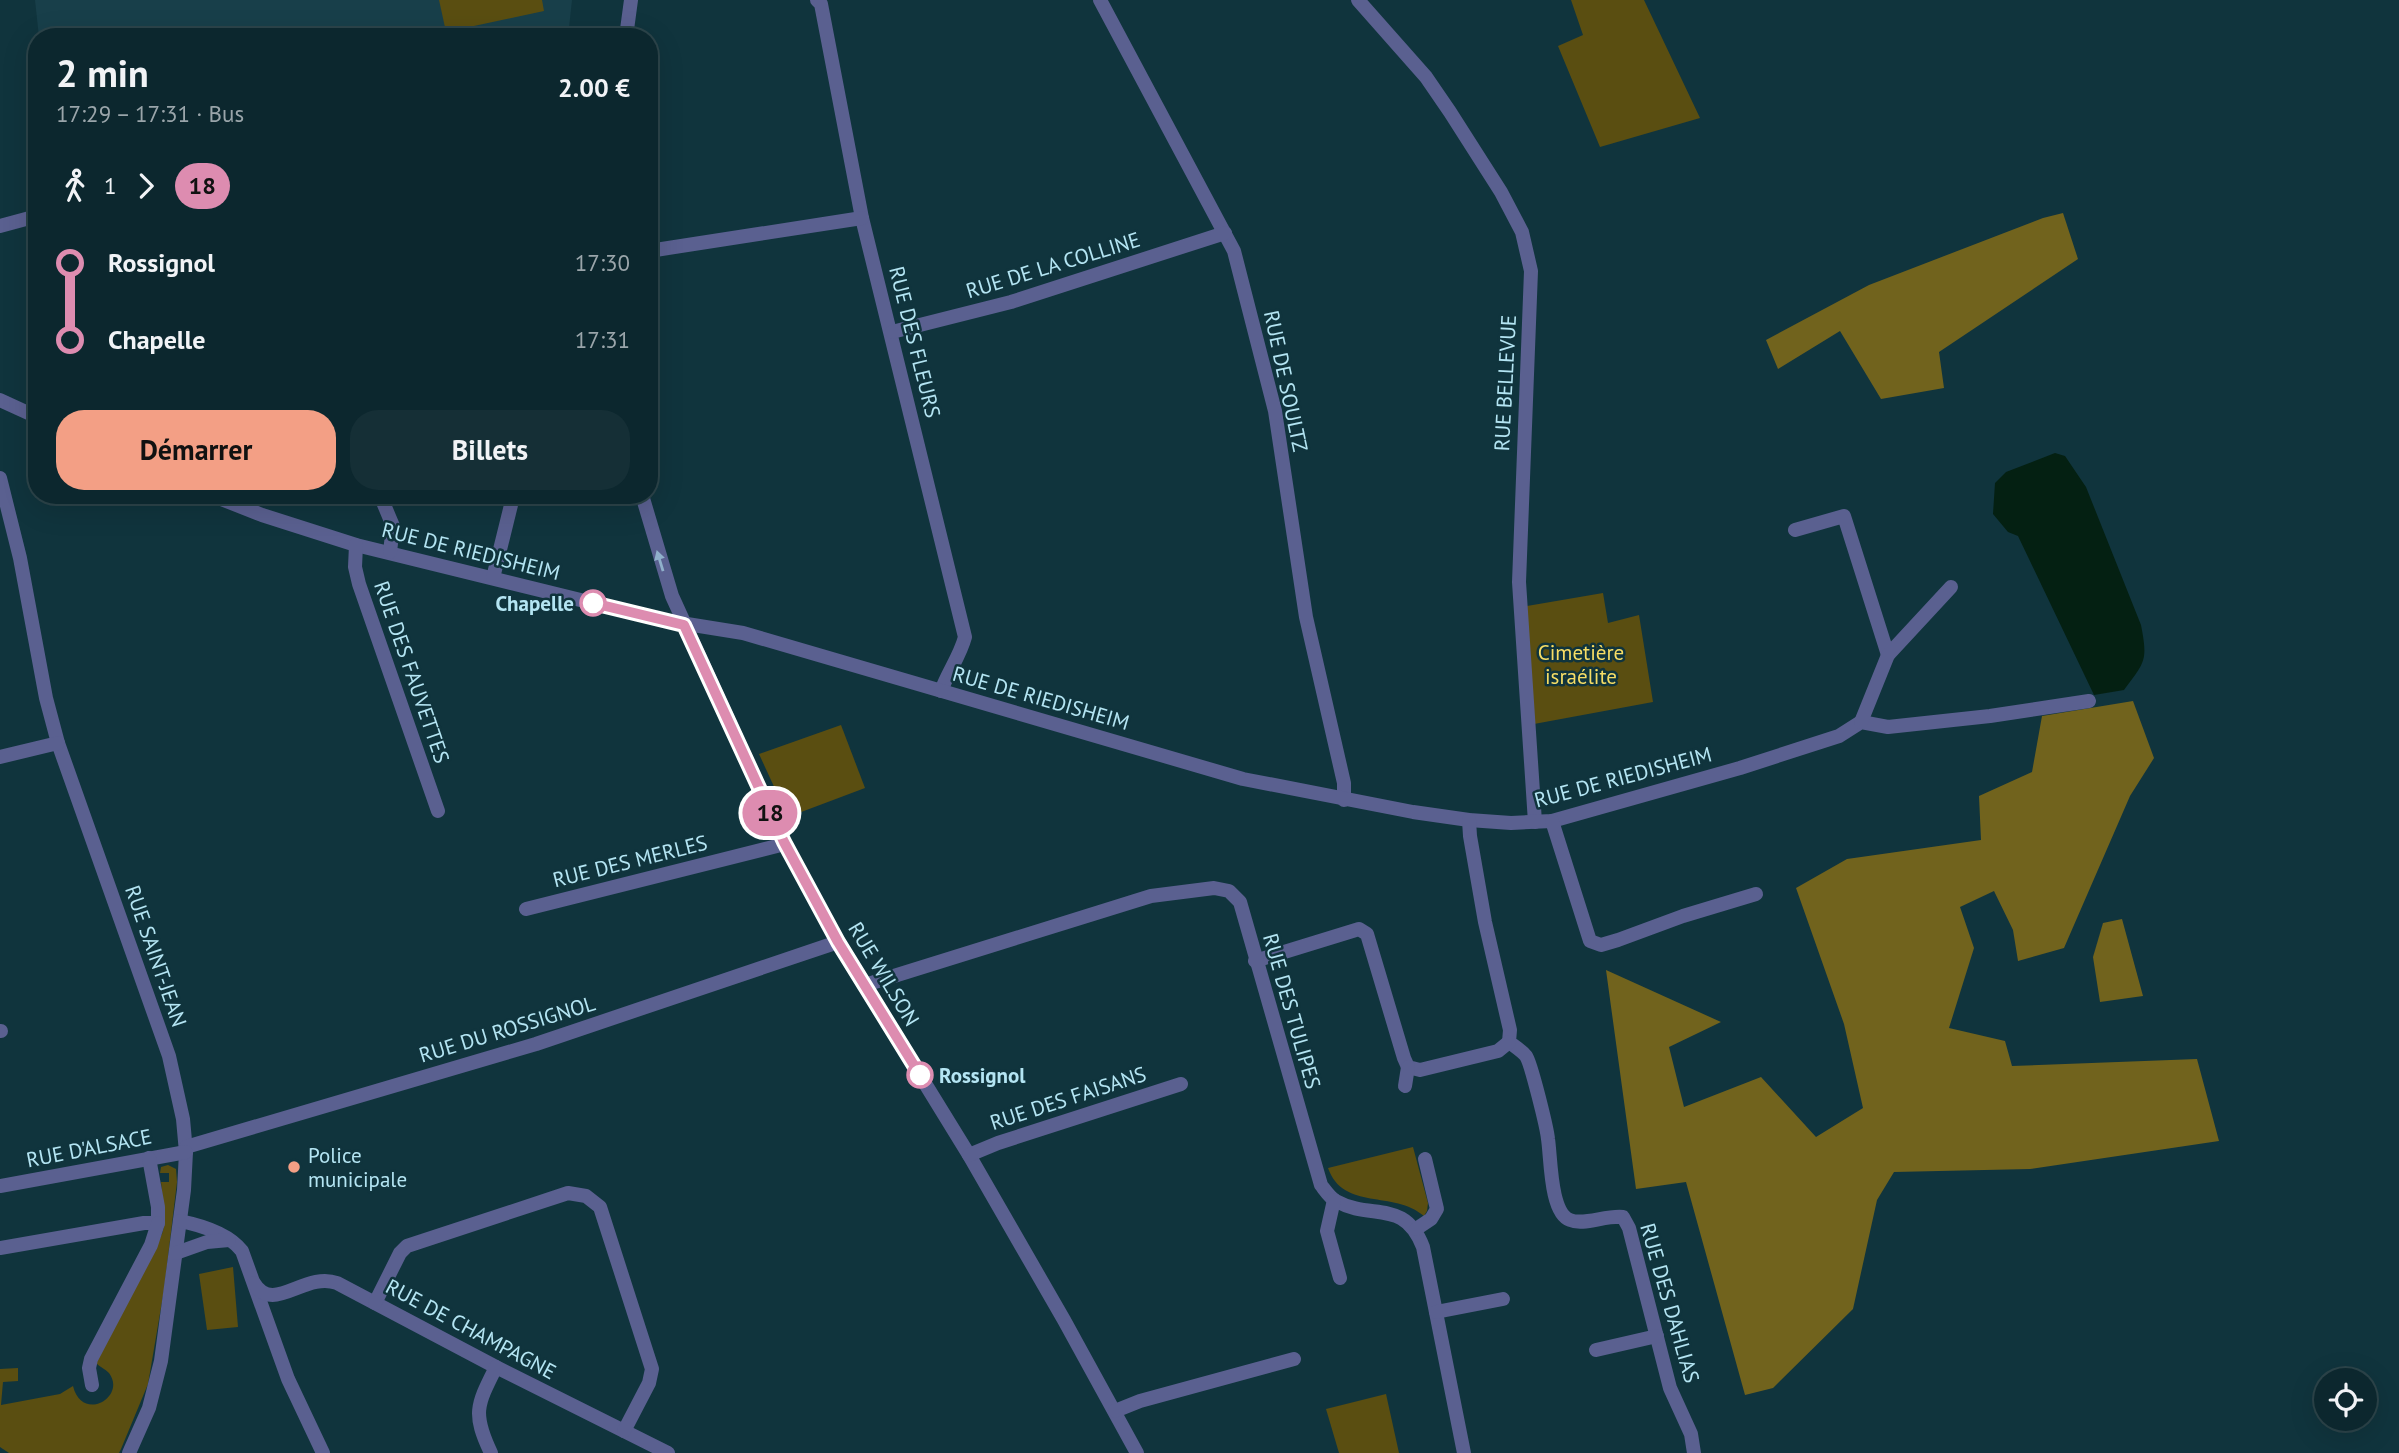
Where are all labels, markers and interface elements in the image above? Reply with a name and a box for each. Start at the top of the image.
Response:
text: 2 min [56,48,149,97]
text: 2.00 € [558,71,630,104]
text: 17:29 – 17:31 · Bus [56,99,244,128]
icon: walk [56,167,94,205]
icon: forward [127,167,165,205]
text: 18 [189,170,216,201]
text: 1 [104,171,117,200]
street label: RUE DE LA COLLINE [963,226,1143,304]
text: Rossignol [108,246,215,279]
text: 17:30 [575,248,630,277]
street label: RUE DES FLEURS [883,263,947,421]
street label: RUE DE SOULTZ [1258,308,1314,454]
street label: RUE BELLEVUE [1488,314,1522,452]
text: Chapelle [108,323,205,356]
text: 17:31 [575,325,630,354]
button: Démarrer [56,410,336,490]
button: Billets [350,410,630,490]
street label: RUE DE RIEDISHEIM [379,516,563,586]
one-way arrow [655,550,665,571]
street label: RUE DES FAUVETTES [368,577,456,767]
place label: Chapelle [495,590,574,617]
marker: Chapelle [580,590,606,616]
park label: Cimetière israélite [1538,639,1624,690]
street label: RUE DE RIEDISHEIM [950,660,1132,736]
street label: RUE DE RIEDISHEIM [1531,740,1715,814]
line badge: 18 [738,790,802,836]
text: 18 [756,797,784,828]
street label: RUE DES MERLES [550,829,710,893]
street label: RUE SAINT-JEAN [119,882,193,1030]
street label: RUE WILSON [842,917,926,1031]
street label: RUE DES TULIPES [1257,930,1327,1092]
street label: RUE DU ROSSIGNOL [416,989,598,1069]
street label: RUE DES FAISANS [986,1060,1150,1136]
marker: Rossignol [907,1062,933,1088]
place label: Rossignol [939,1062,1026,1089]
street label: RUE D'ALSACE [24,1123,154,1173]
place label: Police municipale [308,1142,407,1193]
marker: Police municipale [286,1159,302,1175]
street label: RUE DES DAHLIAS [1634,1220,1706,1386]
street label: RUE DE CHAMPAGNE [381,1273,561,1385]
map controls [2314,1368,2377,1431]
button: locate [2314,1368,2377,1431]

